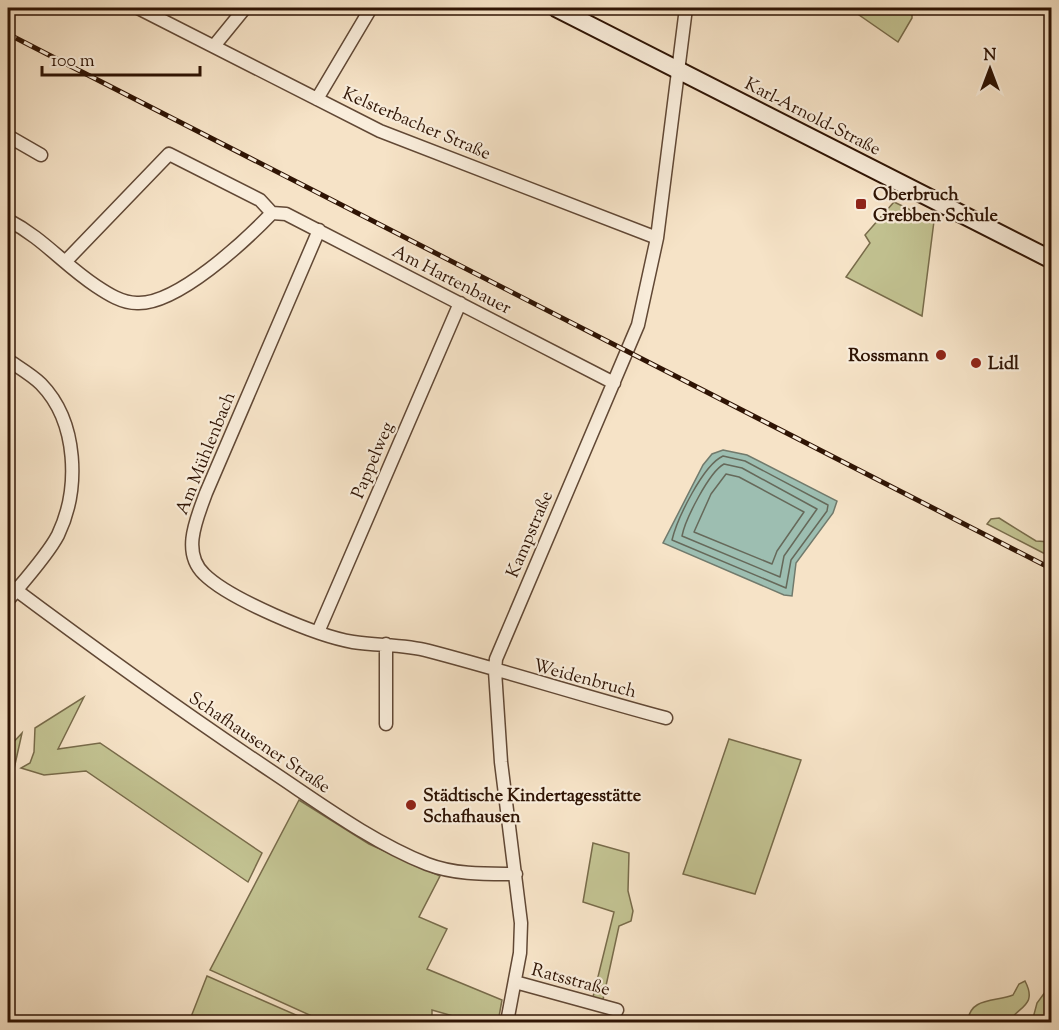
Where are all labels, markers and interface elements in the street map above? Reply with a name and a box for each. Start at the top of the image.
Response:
scale bar [42,39,200,77]
north arrow [960,39,1020,99]
text: N [984,45,997,68]
text: 100 m [51,49,95,75]
street label: Karl-Arnold-Straße [739,72,885,163]
street label: Kelsterbacher Straße [338,82,494,168]
place label: Oberbruch Grebben Schule [873,183,998,230]
marker: Oberbruch Grebben Schule [854,197,868,211]
street label: Am Hartenbauer [387,240,515,322]
place label: Rossmann [848,344,929,370]
marker: Rossmann [934,348,948,362]
place label: Lidl [988,352,1020,378]
marker: Lidl [969,356,983,370]
street label: Am Mühlenbach [170,388,244,519]
street label: Pappelweg [346,418,402,503]
street label: Kampstraße [501,487,561,582]
street label: Weidenbruch [530,654,639,706]
street label: Schafhausener Straße [183,686,335,801]
place label: Städtische Kindertagesstätte Schafhausen [423,784,642,831]
marker: Städtische Kindertagesstätte Schafhausen [404,798,418,812]
street label: Ratsstraße [528,958,613,1004]

